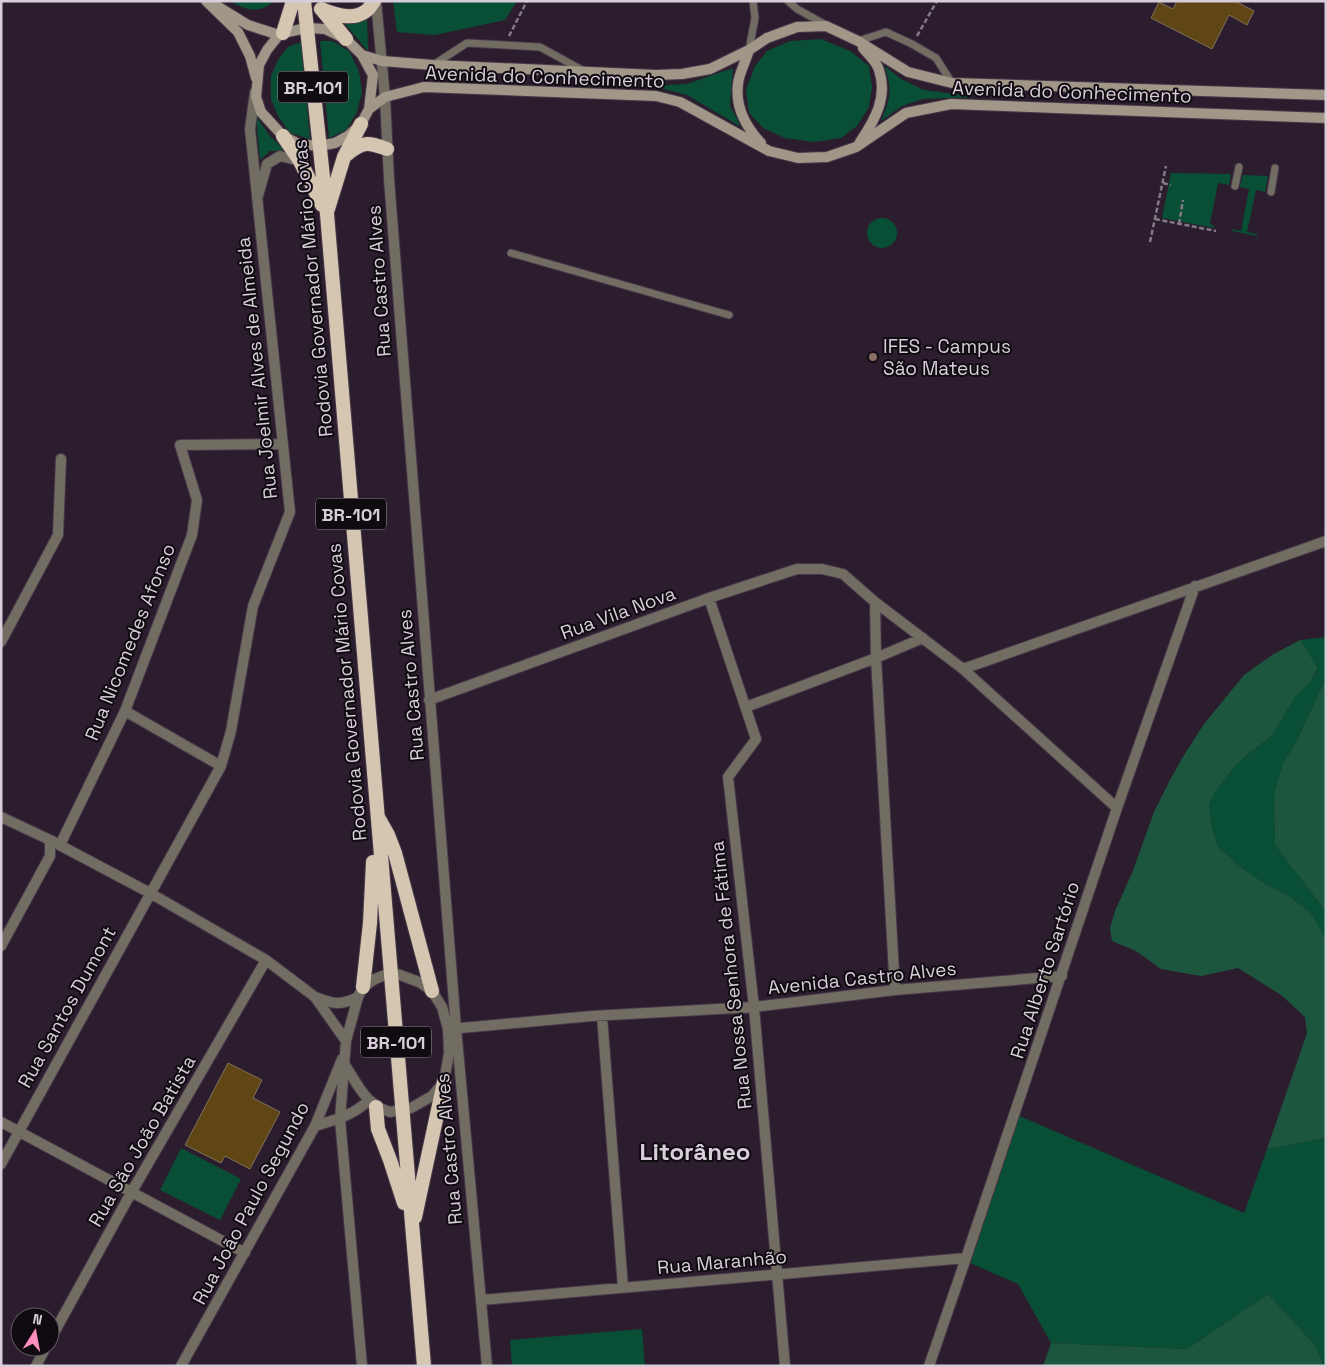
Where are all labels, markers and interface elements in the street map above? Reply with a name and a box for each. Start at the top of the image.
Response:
street label: Avenida do Conhecimento [425,60,665,94]
road number: BR-101 [278,72,348,102]
street label: Avenida do Conhecimento [952,75,1192,109]
street label: Rodovia Governador Mário Covas [288,138,338,438]
street label: Rua Castro Alves [361,204,397,358]
street label: Rua Joelmir Alves de Almeida [231,236,283,500]
place label: IFES - Campus São Mateus [883,334,1011,381]
marker: IFES - Campus São Mateus [867,351,879,363]
road number: BR-101 [316,498,386,530]
street label: Rua Nicomedes Afonso [79,540,181,744]
street label: Rodovia Governador Mário Covas [322,542,372,842]
street label: Rua Vila Nova [557,581,679,645]
street label: Rua Castro Alves [392,608,430,762]
street label: Rua Nossa Senhora de Fátima [704,840,758,1110]
street label: Rua Alberto Sartório [1005,878,1085,1062]
street label: Rua Santos Dumont [12,922,122,1092]
street label: Avenida Castro Alves [766,956,958,1000]
road number: BR-101 [361,1026,431,1058]
street label: Rua São João Batista [83,1051,201,1231]
street label: Rua Castro Alves [430,1072,468,1226]
street label: Rua João Paulo Segundo [187,1097,315,1309]
district label: Litorâneo [640,1136,751,1167]
street label: Rua Maranhão [656,1244,788,1280]
north arrow [10,1307,60,1357]
text: N [31,1310,44,1329]

